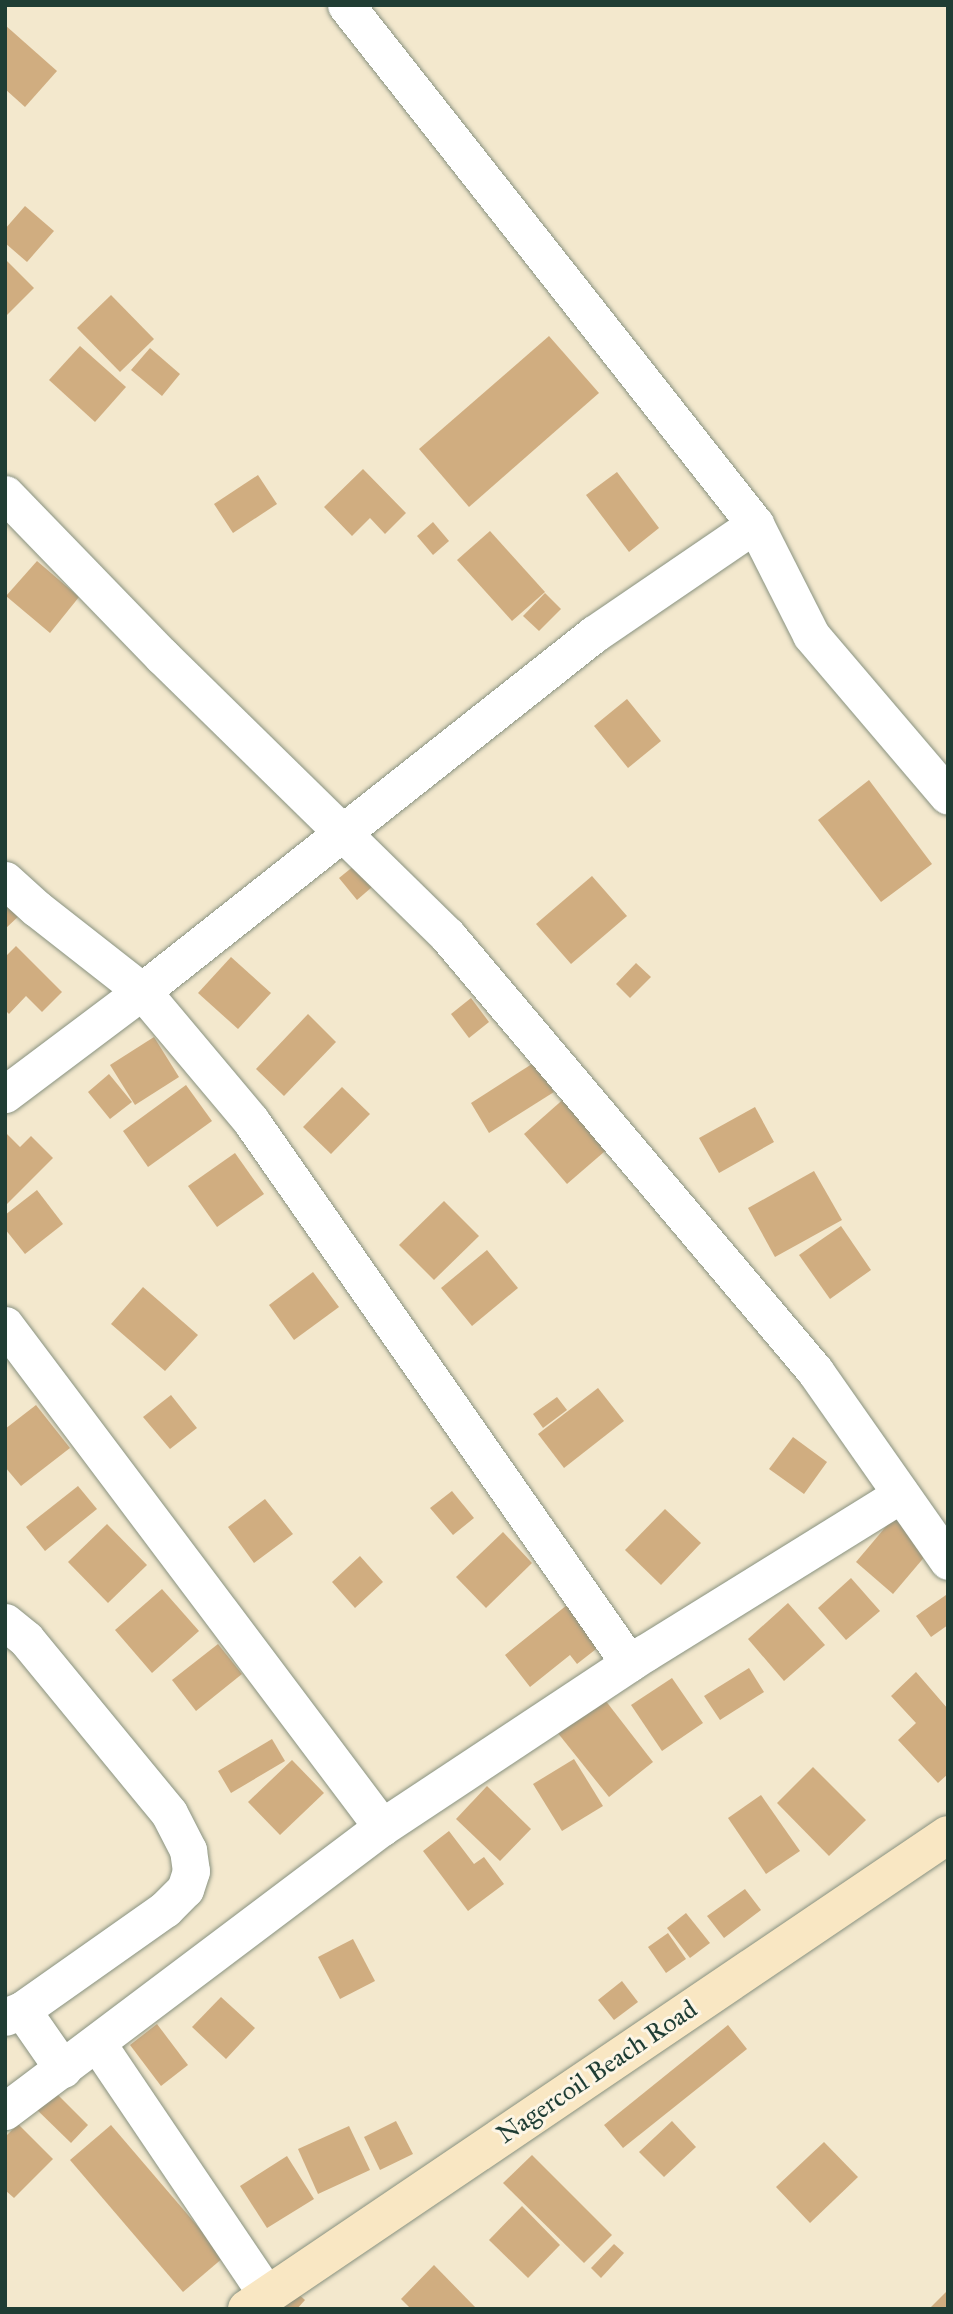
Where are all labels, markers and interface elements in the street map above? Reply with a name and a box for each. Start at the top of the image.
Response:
street label: Nagercoil Beach Road [491,1994,703,2150]

